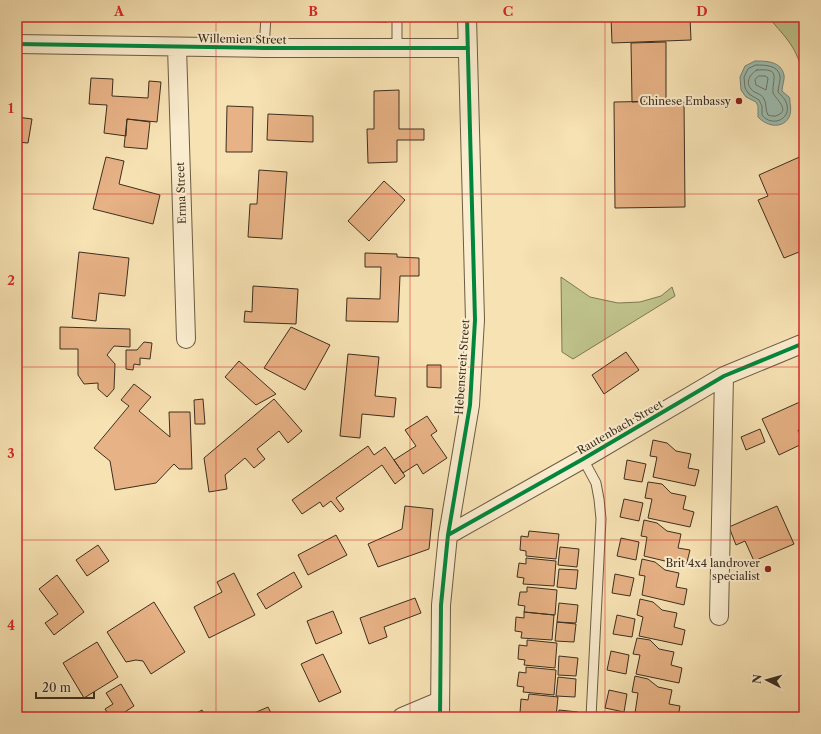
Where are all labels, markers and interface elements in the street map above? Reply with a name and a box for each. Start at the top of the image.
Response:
text: A [113,3,125,19]
text: B [308,3,318,19]
text: C [503,3,513,19]
text: D [696,3,708,19]
street label: Willemien Street [196,31,287,47]
place label: Chinese Embassy [639,94,732,108]
marker: Chinese Embassy [734,96,744,106]
text: 1 [8,100,14,116]
street label: Erma Street [173,162,189,224]
text: 2 [7,272,15,288]
street label: Hebenstreit Street [452,319,472,415]
street label: Rautenbach Street [575,397,665,457]
text: 3 [7,445,15,461]
place label: Brit 4x4 landrover specialist [665,556,760,583]
marker: Brit 4x4 landrover specialist [763,564,773,574]
text: 4 [7,617,15,633]
north arrow [747,660,787,700]
text: N [750,673,765,684]
scale bar [36,674,94,700]
text: 20 m [42,680,71,695]

